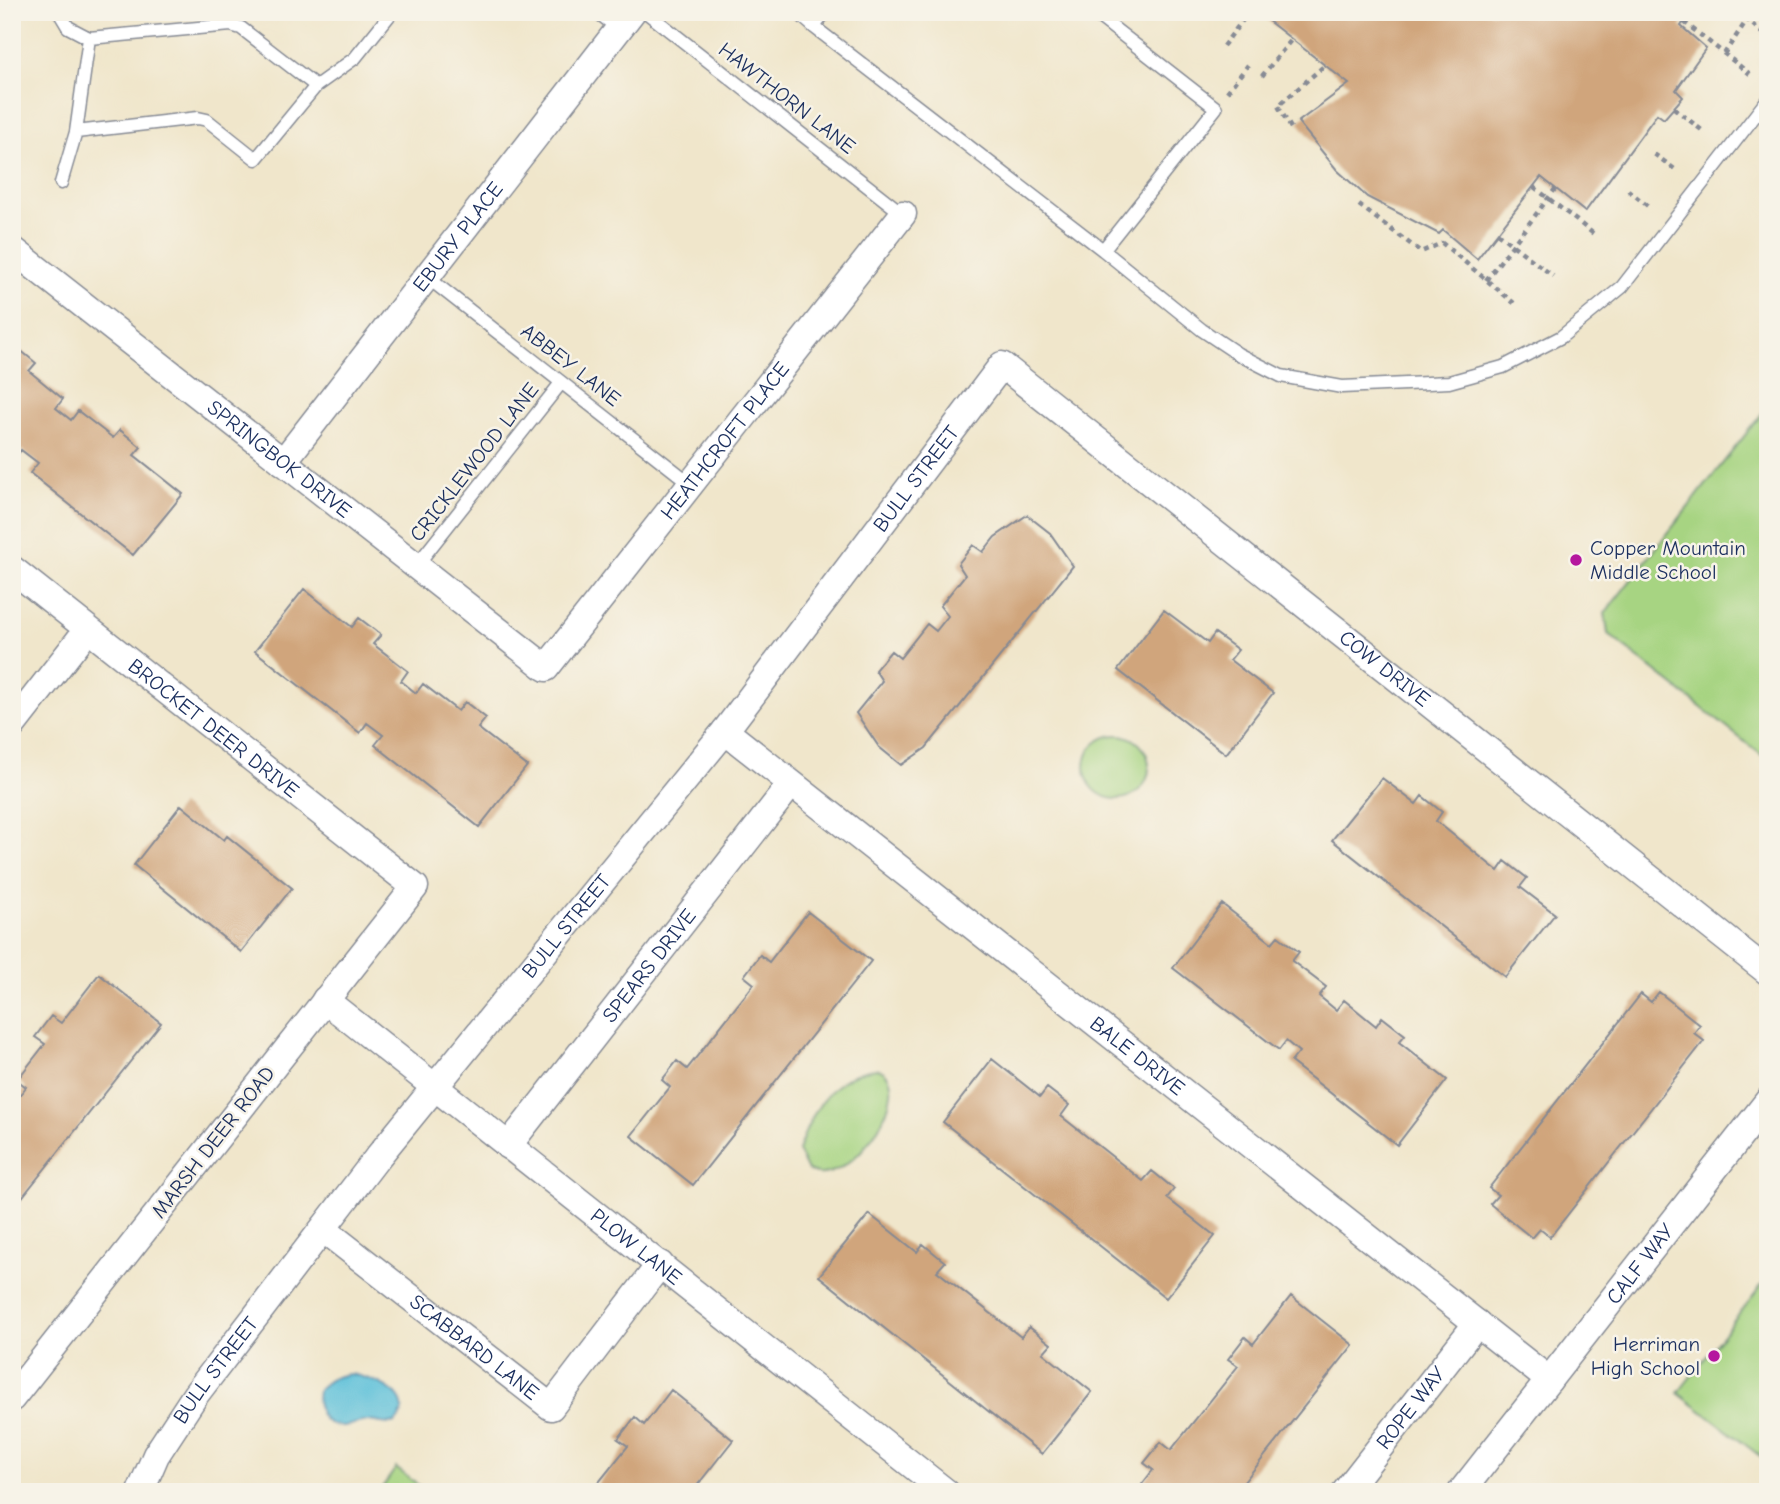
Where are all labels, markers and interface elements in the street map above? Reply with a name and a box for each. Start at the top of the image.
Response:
street label: HAWTHORN LANE [714,37,860,159]
street label: EBURY PLACE [408,177,508,296]
street label: ABBEY LANE [516,319,626,411]
street label: HEATHCROFT PLACE [655,357,794,524]
street label: CRICKLEWOOD LANE [405,378,543,546]
street label: SPRINGBOK DRIVE [203,395,356,523]
street label: BULL STREET [868,421,964,537]
place label: Copper Mountain Middle School [1590,536,1746,584]
marker: Copper Mountain Middle School [1568,552,1584,568]
street label: COW DRIVE [1335,625,1435,712]
street label: BROCKET DEER DRIVE [124,654,304,803]
street label: BULL STREET [517,869,616,983]
street label: SPEARS DRIVE [597,904,701,1027]
street label: BALE DRIVE [1085,1011,1189,1100]
street label: MARSH DEER ROAD [146,1061,280,1223]
street label: PLOW LANE [586,1203,686,1290]
street label: CALF WAY [1601,1219,1679,1309]
street label: SCABBARD LANE [405,1289,544,1405]
street label: BULL STREET [168,1312,263,1428]
place label: Herriman High School [1591,1332,1700,1380]
marker: Herriman High School [1706,1348,1722,1364]
street label: ROPE WAY [1371,1361,1451,1454]

